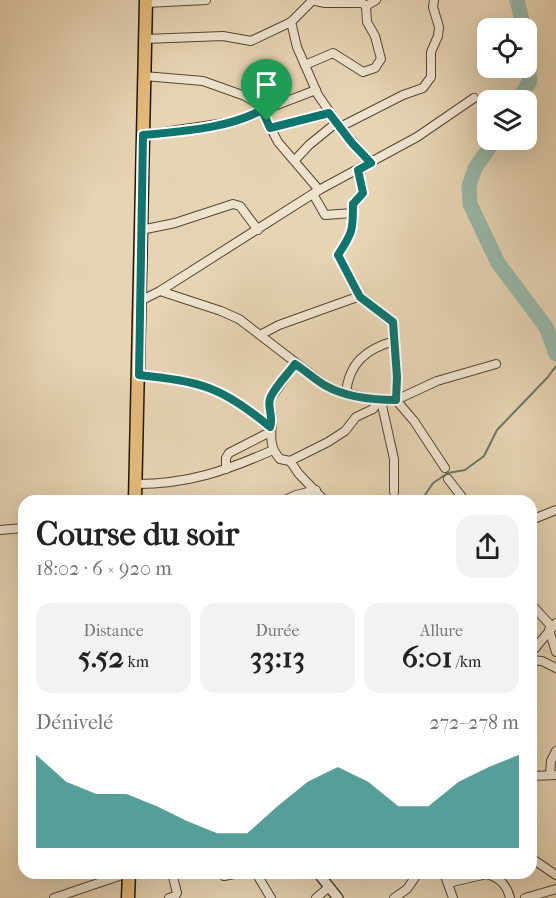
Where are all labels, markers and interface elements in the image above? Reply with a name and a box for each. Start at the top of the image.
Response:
map controls [477,18,537,150]
button: locate [477,18,537,78]
pin [241,59,292,121]
icon: arrive [250,68,283,101]
button: layers [477,90,537,150]
text: Course du soir [36,515,239,554]
button: share [456,515,519,578]
text: 18:02 · 6 × 920 m [36,557,172,580]
text: Distance [83,621,144,640]
text: Durée [256,621,299,640]
text: Allure [420,621,463,640]
text: 5.52 [78,640,124,675]
text: 33:13 [250,640,305,675]
text: 6:01 [402,640,452,675]
text: km [124,652,149,671]
text: /km [452,652,481,671]
text: Dénivelé [36,711,113,734]
text: 272–278 m [429,711,519,734]

